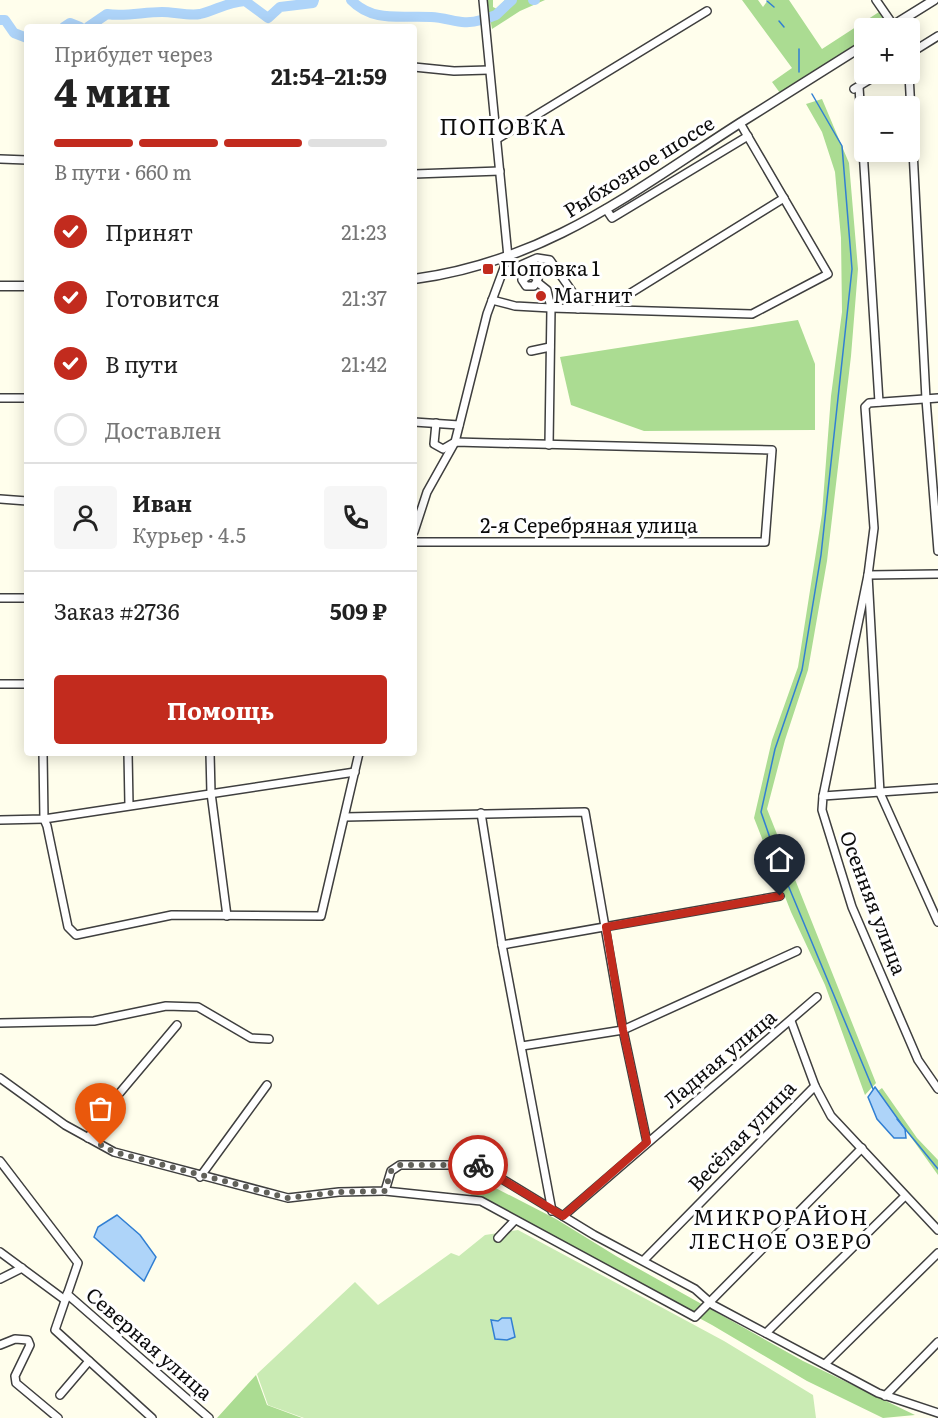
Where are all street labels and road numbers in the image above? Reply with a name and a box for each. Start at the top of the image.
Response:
street label: Рыбхозное шоссе [557,107,719,224]
street label: 2-я Серебряная улица [480,509,698,539]
street label: Осенняя улица [834,826,916,979]
street label: Ладная улица [655,1001,782,1114]
street label: Весёлая улица [680,1072,802,1197]
street label: Северная улица [80,1279,221,1406]

